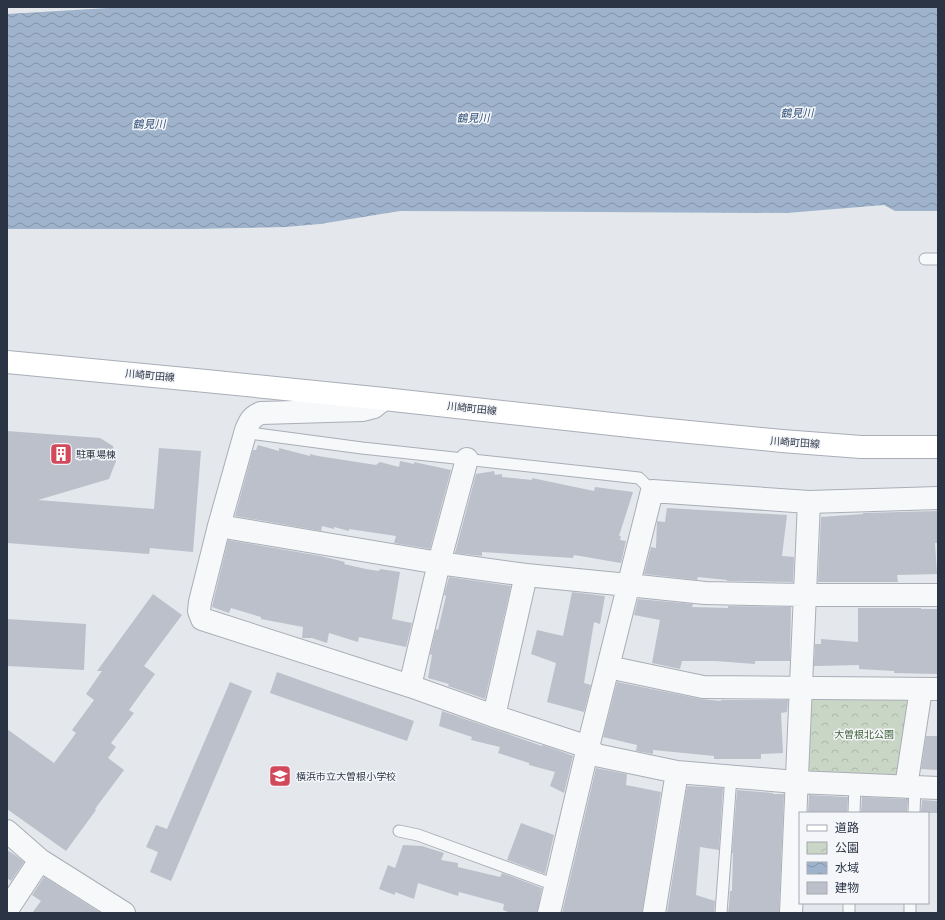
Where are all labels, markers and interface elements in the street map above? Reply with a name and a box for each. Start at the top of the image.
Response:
water label: 鶴見川 [780,107,815,120]
water label: 鶴見川 [456,112,491,125]
water label: 鶴見川 [132,118,167,131]
street label: 川崎町田線 [124,368,175,384]
street label: 川崎町田線 [446,400,497,418]
street label: 川崎町田線 [770,435,820,451]
building icon: 駐車場棟 [48,441,74,467]
place label: 駐車場棟 [76,449,116,461]
park label: 大曽根北公園 [834,729,894,741]
school or university icon: 横浜市立大曽根小学校 [267,763,293,789]
place label: 横浜市立大曽根小学校 [296,771,396,783]
legend [799,812,929,904]
text: 道路 [835,821,859,835]
text: 公園 [835,841,859,855]
text: 水域 [835,861,859,875]
text: 建物 [835,881,859,895]

